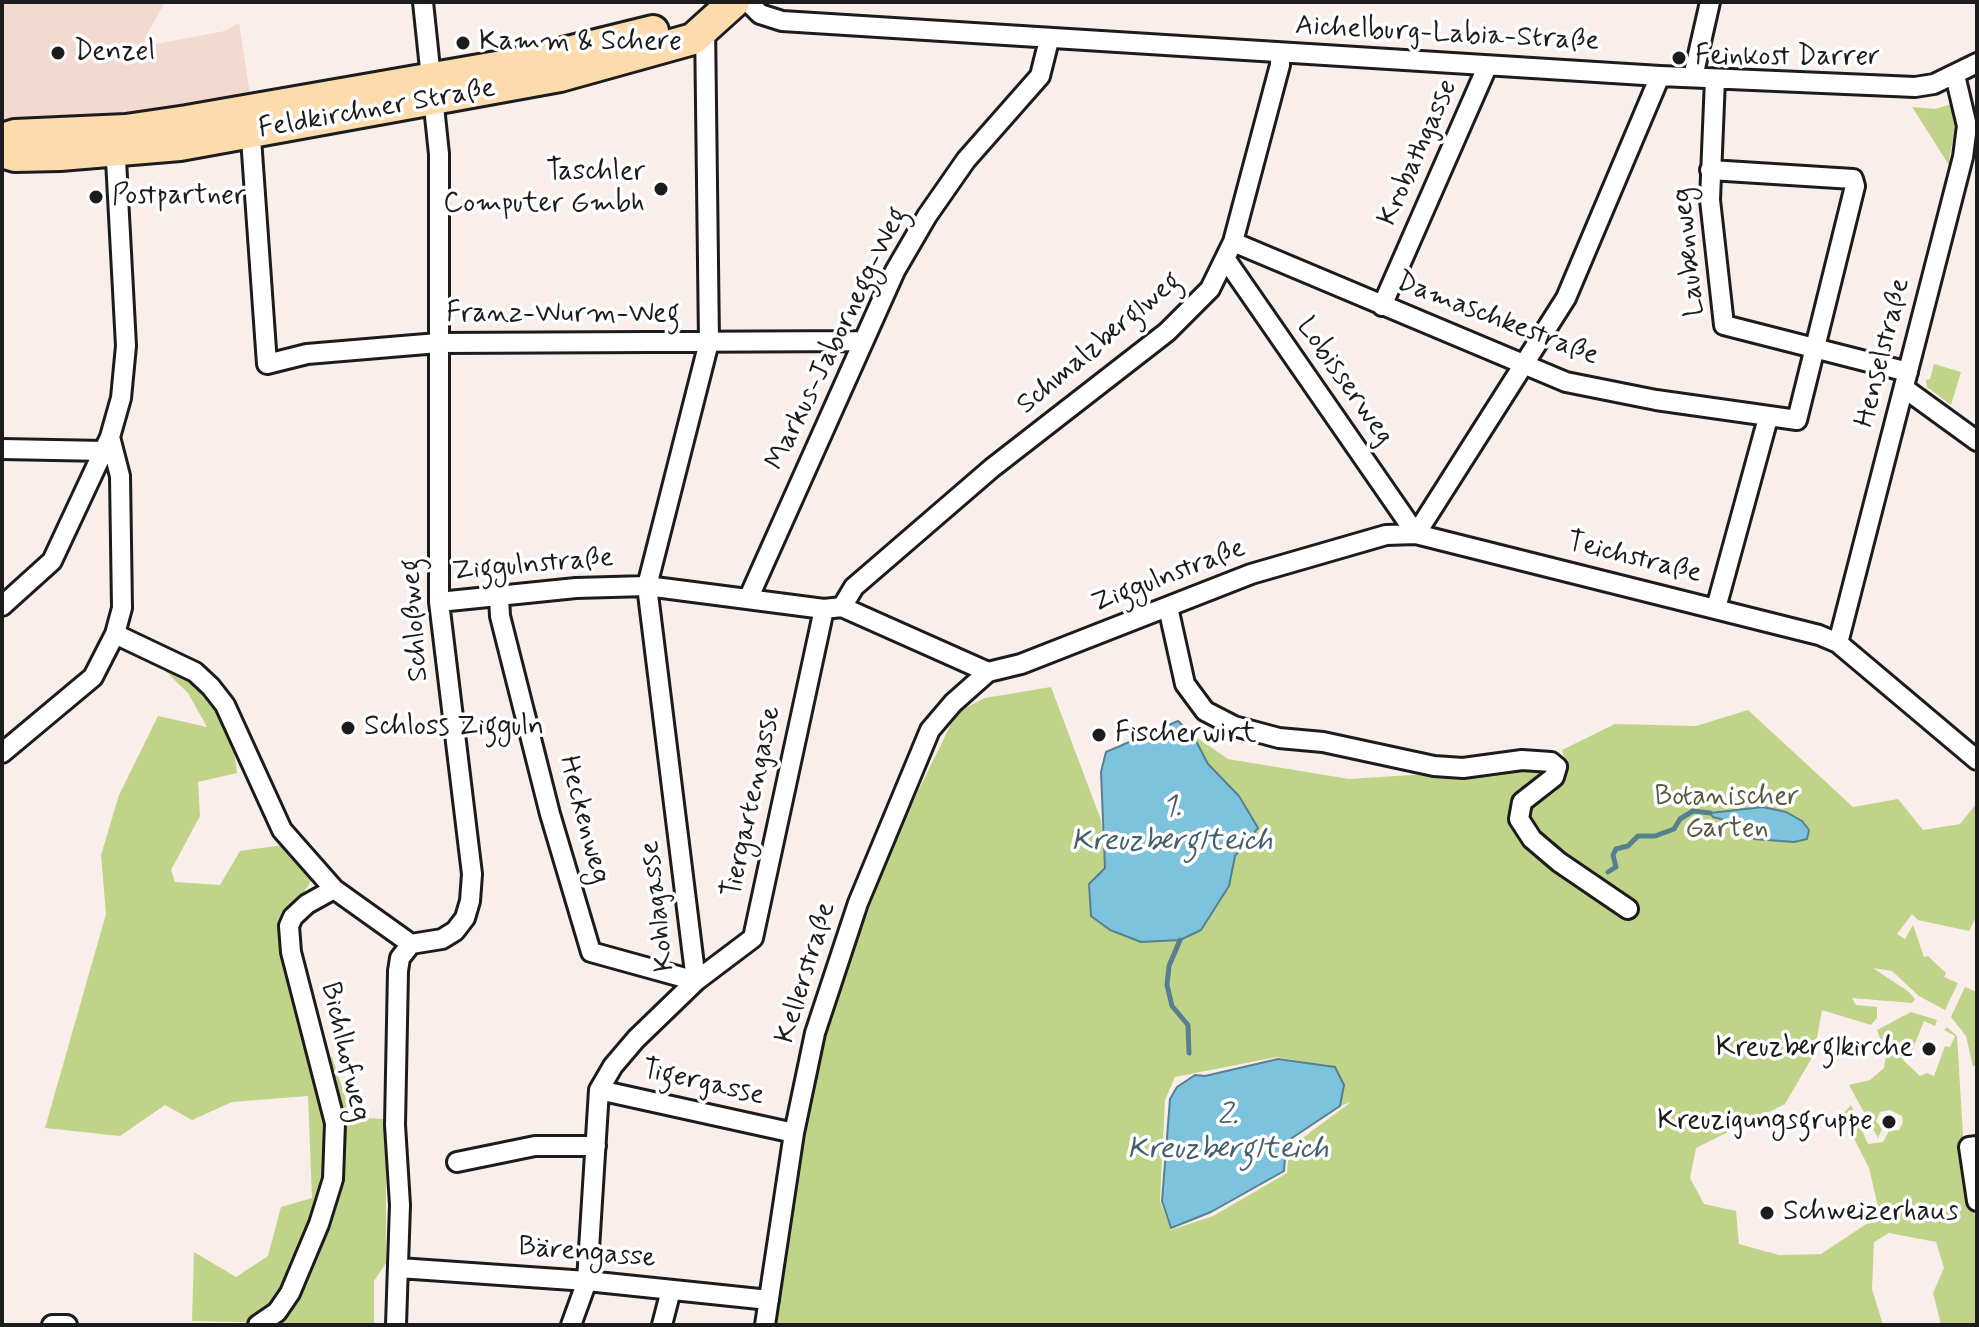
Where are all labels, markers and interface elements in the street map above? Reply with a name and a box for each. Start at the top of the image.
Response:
street label: Aichelburg-Labia-Straße [1294,10,1600,60]
place label: Kamm & Schere [479,26,682,60]
marker: Kamm & Schere [454,34,472,52]
place label: Denzel [74,36,155,70]
place label: Feinkost Darrer [1695,41,1880,75]
marker: Denzel [49,44,67,62]
marker: Feinkost Darrer [1670,49,1688,67]
street label: Feldkirchner Straße [256,73,498,147]
street label: Krobathgasse [1372,75,1466,231]
place label: Taschler Computer Gmbh [443,156,645,222]
place label: Postpartner [112,180,245,214]
marker: Taschler Computer Gmbh [652,180,670,198]
street label: Laubenweg [1667,186,1713,318]
marker: Postpartner [87,188,105,206]
street label: Markus-Jabornegg-Weg [760,202,916,476]
street label: Schmalzberglweg [1011,265,1189,423]
street label: Damaschkestraße [1391,266,1603,374]
street label: Henselstraße [1849,275,1919,431]
street label: Franz-Wurm-Weg [446,298,680,332]
street label: Lobisserweg [1288,312,1400,452]
street label: Teichstraße [1563,526,1705,592]
street label: Ziggulnstraße [1087,532,1251,622]
street label: Ziggulnstraße [451,542,615,590]
street label: Schloßweg [395,557,437,683]
street label: Tiergartengasse [716,703,790,901]
place label: Schloss Zigguln [364,711,544,745]
place label: Fischerwirt [1115,718,1256,752]
marker: Schloss Zigguln [339,719,357,737]
marker: Fischerwirt [1090,726,1108,744]
street label: Heckenweg [550,752,616,888]
park label: Botanischer Garten [1655,781,1799,847]
water label: 1. Kreuzberglteich [1071,791,1273,862]
street label: Kohlagasse [634,839,684,973]
street label: Kellerstraße [770,898,844,1048]
street label: Bichlhofweg [312,979,376,1125]
place label: Kreuzberglkirche [1716,1032,1913,1066]
marker: Kreuzberglkirche [1920,1040,1938,1058]
street label: Tigergasse [639,1054,767,1114]
water label: 2. Kreuzberglteich [1127,1099,1329,1170]
place label: Kreuzigungsgruppe [1657,1105,1873,1139]
marker: Kreuzigungsgruppe [1880,1113,1898,1131]
place label: Schweizerhaus [1783,1196,1958,1230]
marker: Schweizerhaus [1758,1204,1776,1222]
street label: Bärengasse [517,1231,657,1277]

